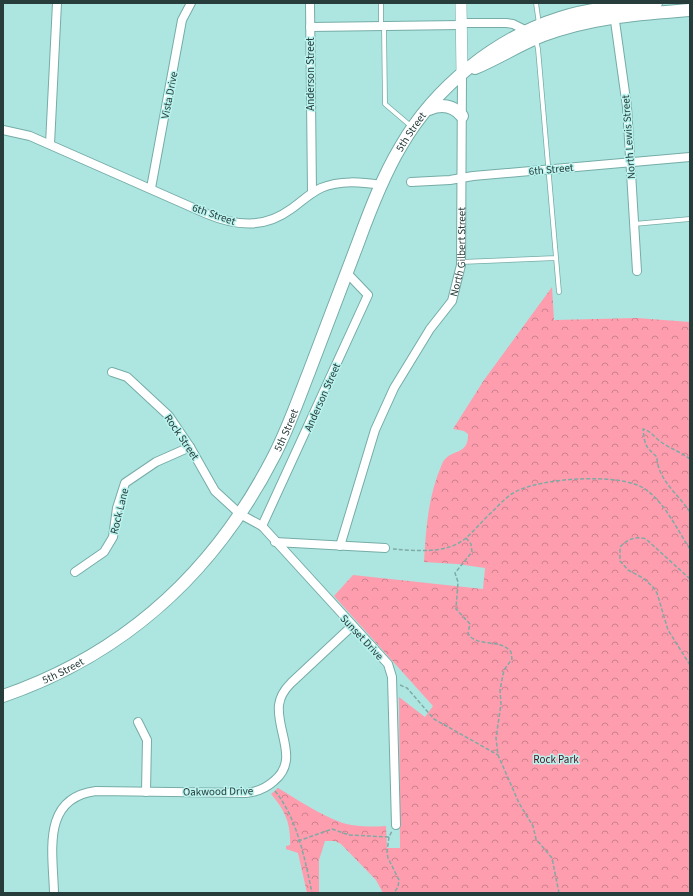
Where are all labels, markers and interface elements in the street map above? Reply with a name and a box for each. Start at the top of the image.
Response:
street label: Anderson Street [303,37,318,111]
street label: Vista Drive [158,70,182,120]
street label: North Lewis Street [618,94,639,180]
street label: 5th Street [392,109,430,155]
street label: 6th Street [528,160,574,179]
street label: 6th Street [190,200,238,229]
street label: North Gilbert Street [446,207,469,298]
street label: Anderson Street [301,360,344,434]
street label: 5th Street [270,406,302,454]
street label: Rock Street [161,411,203,463]
street label: Rock Lane [107,486,133,536]
street label: Sunset Drive [337,611,387,664]
street label: 5th Street [40,654,87,688]
park label: Rock Park [533,752,579,767]
street label: Oakwood Drive [183,783,254,800]

